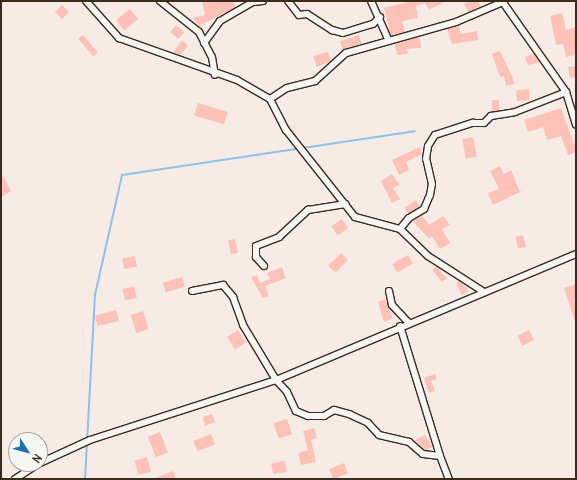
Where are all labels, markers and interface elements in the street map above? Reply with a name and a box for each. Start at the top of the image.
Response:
north arrow [8,432,48,472]
text: N [29,451,45,466]

